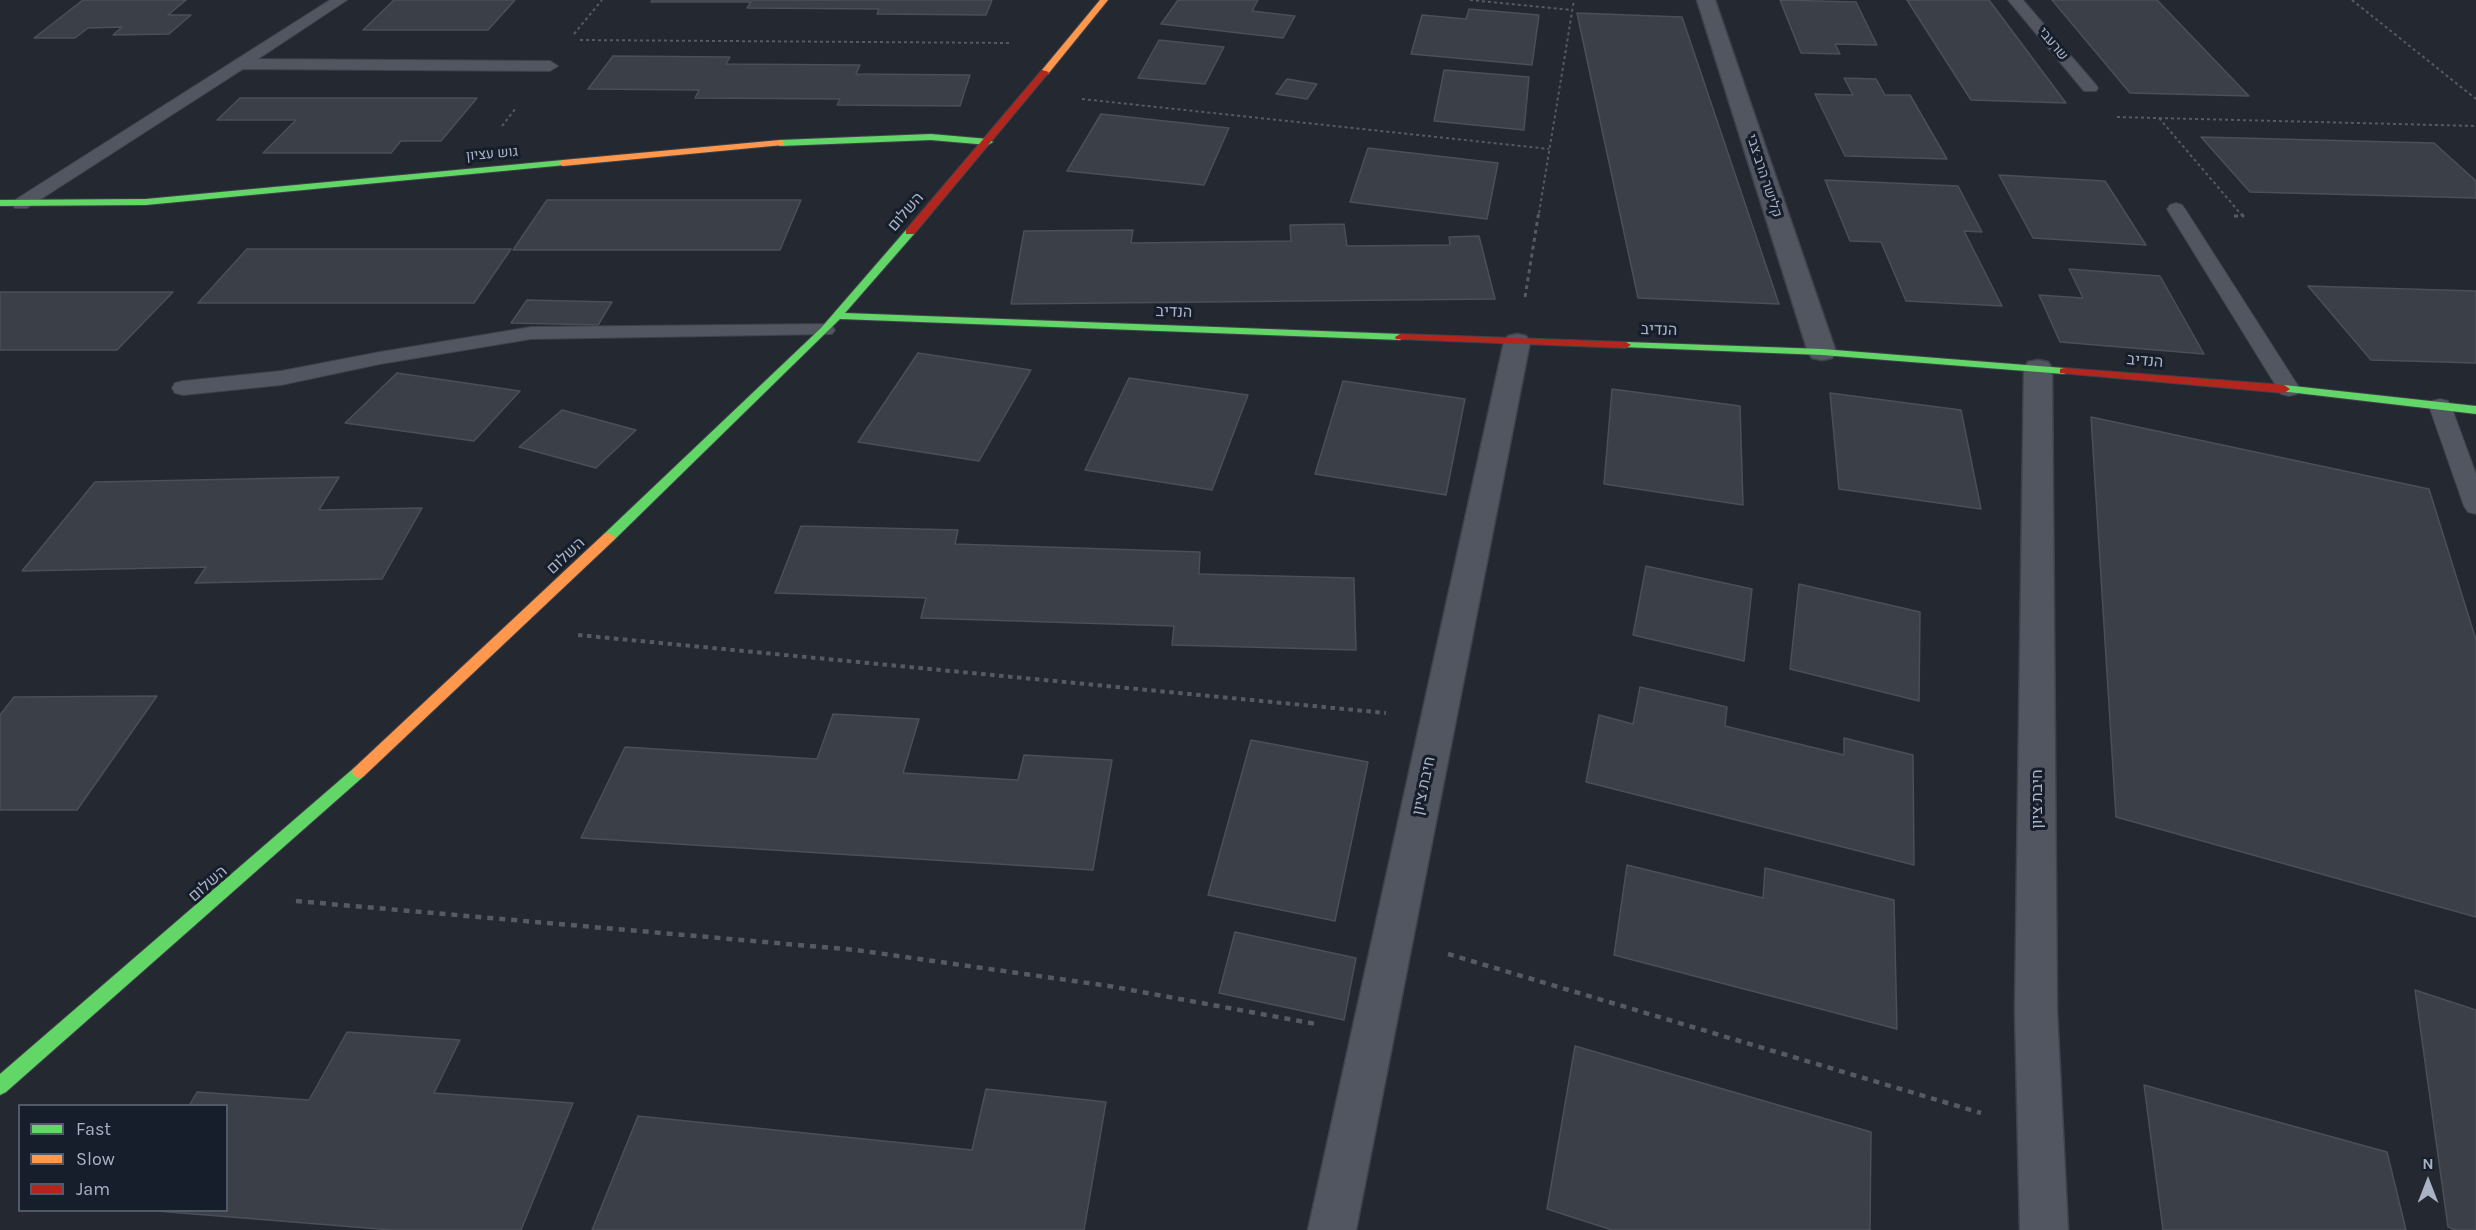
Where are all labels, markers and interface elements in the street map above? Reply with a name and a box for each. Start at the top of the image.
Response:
street label: שרעבי [2034,24,2072,64]
street label: קלישר הרב צבי [1743,132,1785,220]
street label: גוש עציון [465,143,519,165]
street label: השלום [884,189,928,235]
street label: הנדיב [1155,302,1193,322]
street label: הנדיב [1640,320,1678,340]
street label: הנדיב [2126,350,2164,372]
street label: השלום [543,534,589,578]
street label: חיבת ציון [1408,755,1440,817]
street label: חיבת ציון [2027,769,2047,829]
street label: השלום [185,862,231,906]
legend [18,1104,228,1212]
text: Fast [76,1118,111,1140]
text: Slow [76,1148,115,1170]
north arrow [2398,1152,2458,1212]
text: N [2422,1154,2434,1173]
text: Jam [76,1178,110,1200]

